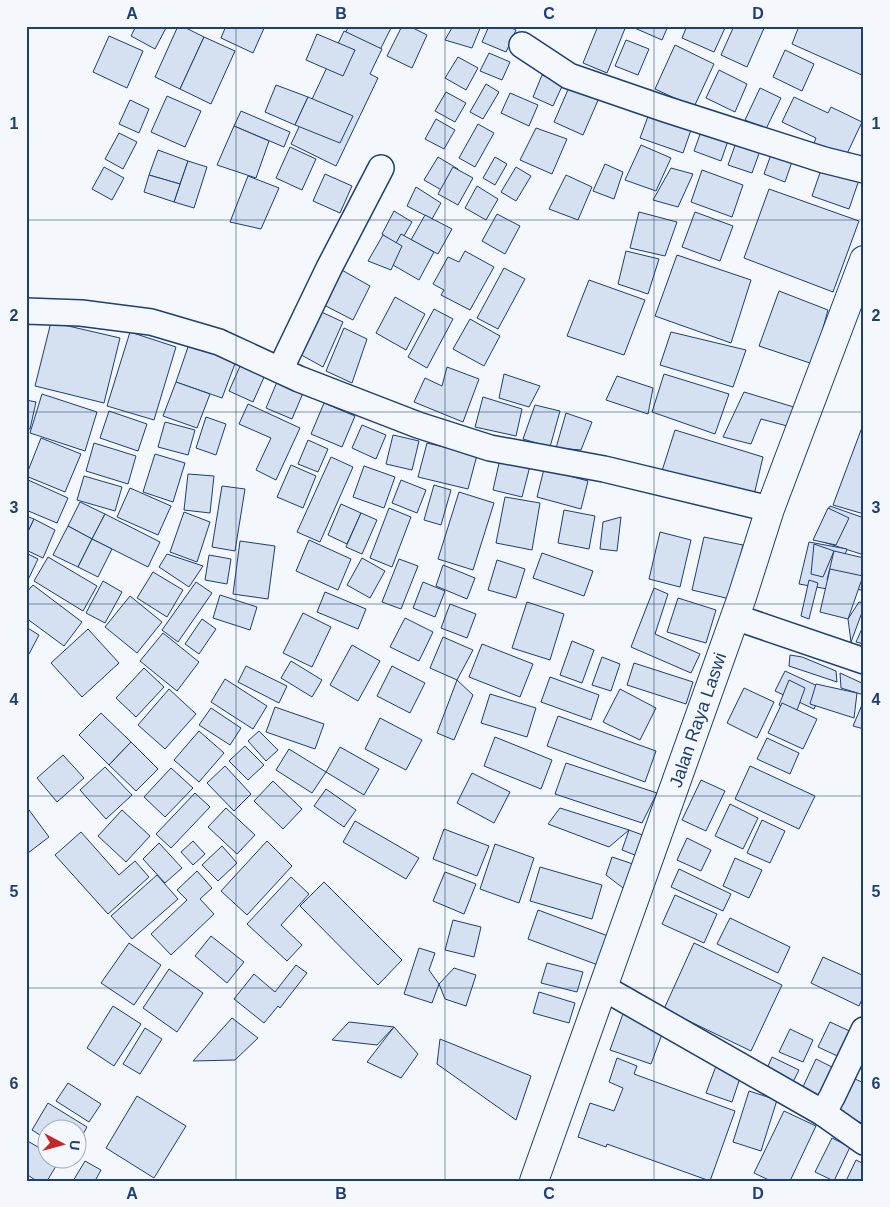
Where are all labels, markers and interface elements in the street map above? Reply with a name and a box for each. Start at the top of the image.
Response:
text: A [126,5,138,22]
text: B [335,5,347,22]
text: C [543,5,555,22]
text: D [752,5,764,22]
text: 1 [10,115,19,132]
text: 1 [872,115,881,132]
text: 2 [10,307,19,324]
text: 2 [872,307,881,324]
text: 3 [10,499,19,516]
text: 3 [872,499,881,516]
street label: Jalan Raya Laswi [666,650,730,790]
text: 4 [10,691,19,708]
text: 4 [872,691,881,708]
text: 5 [10,883,19,900]
text: 5 [872,883,881,900]
text: 6 [10,1075,19,1092]
text: 6 [872,1075,881,1092]
north arrow [38,1120,88,1170]
text: U [66,1139,83,1151]
text: A [126,1185,138,1202]
text: B [335,1185,347,1202]
text: C [543,1185,555,1202]
text: D [752,1185,764,1202]

